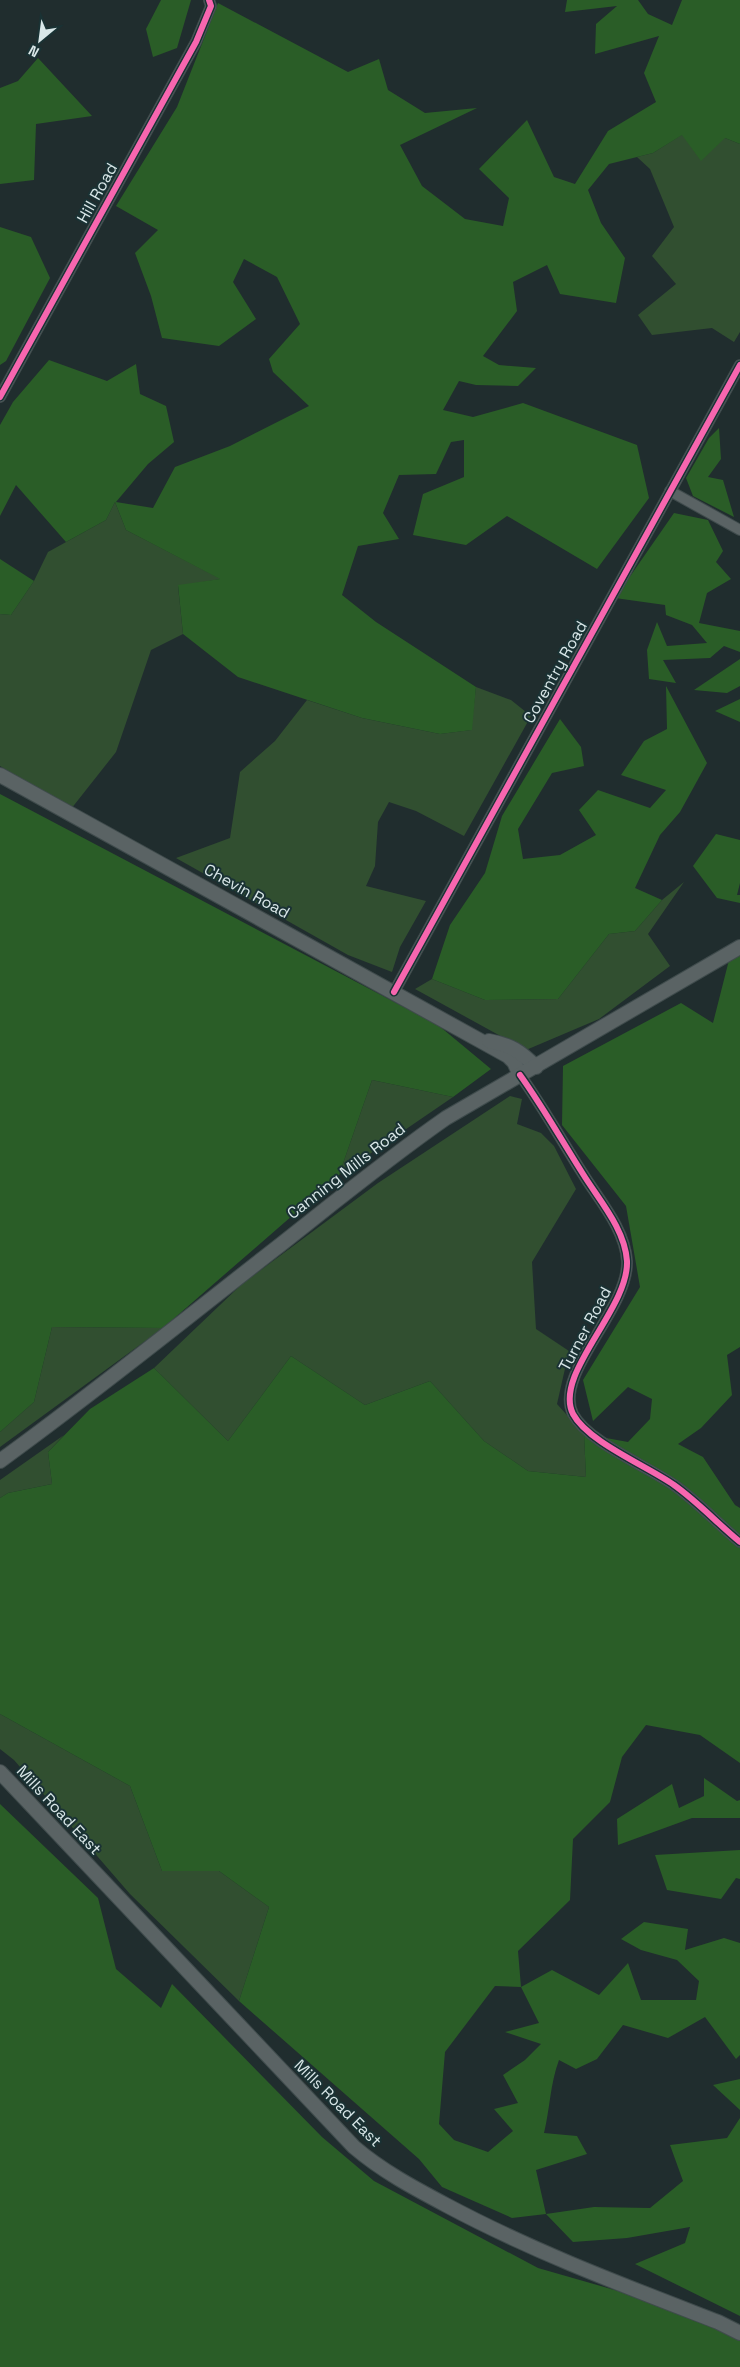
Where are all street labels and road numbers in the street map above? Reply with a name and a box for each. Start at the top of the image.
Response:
street label: Hill Road [72,159,122,227]
street label: Coventry Road [518,617,592,727]
street label: Chevin Road [200,859,294,923]
street label: Canning Mills Road [283,1118,409,1224]
street label: Turner Road [554,1283,616,1375]
street label: Mills Road East [12,1761,106,1859]
street label: Mills Road East [290,2055,386,2151]

